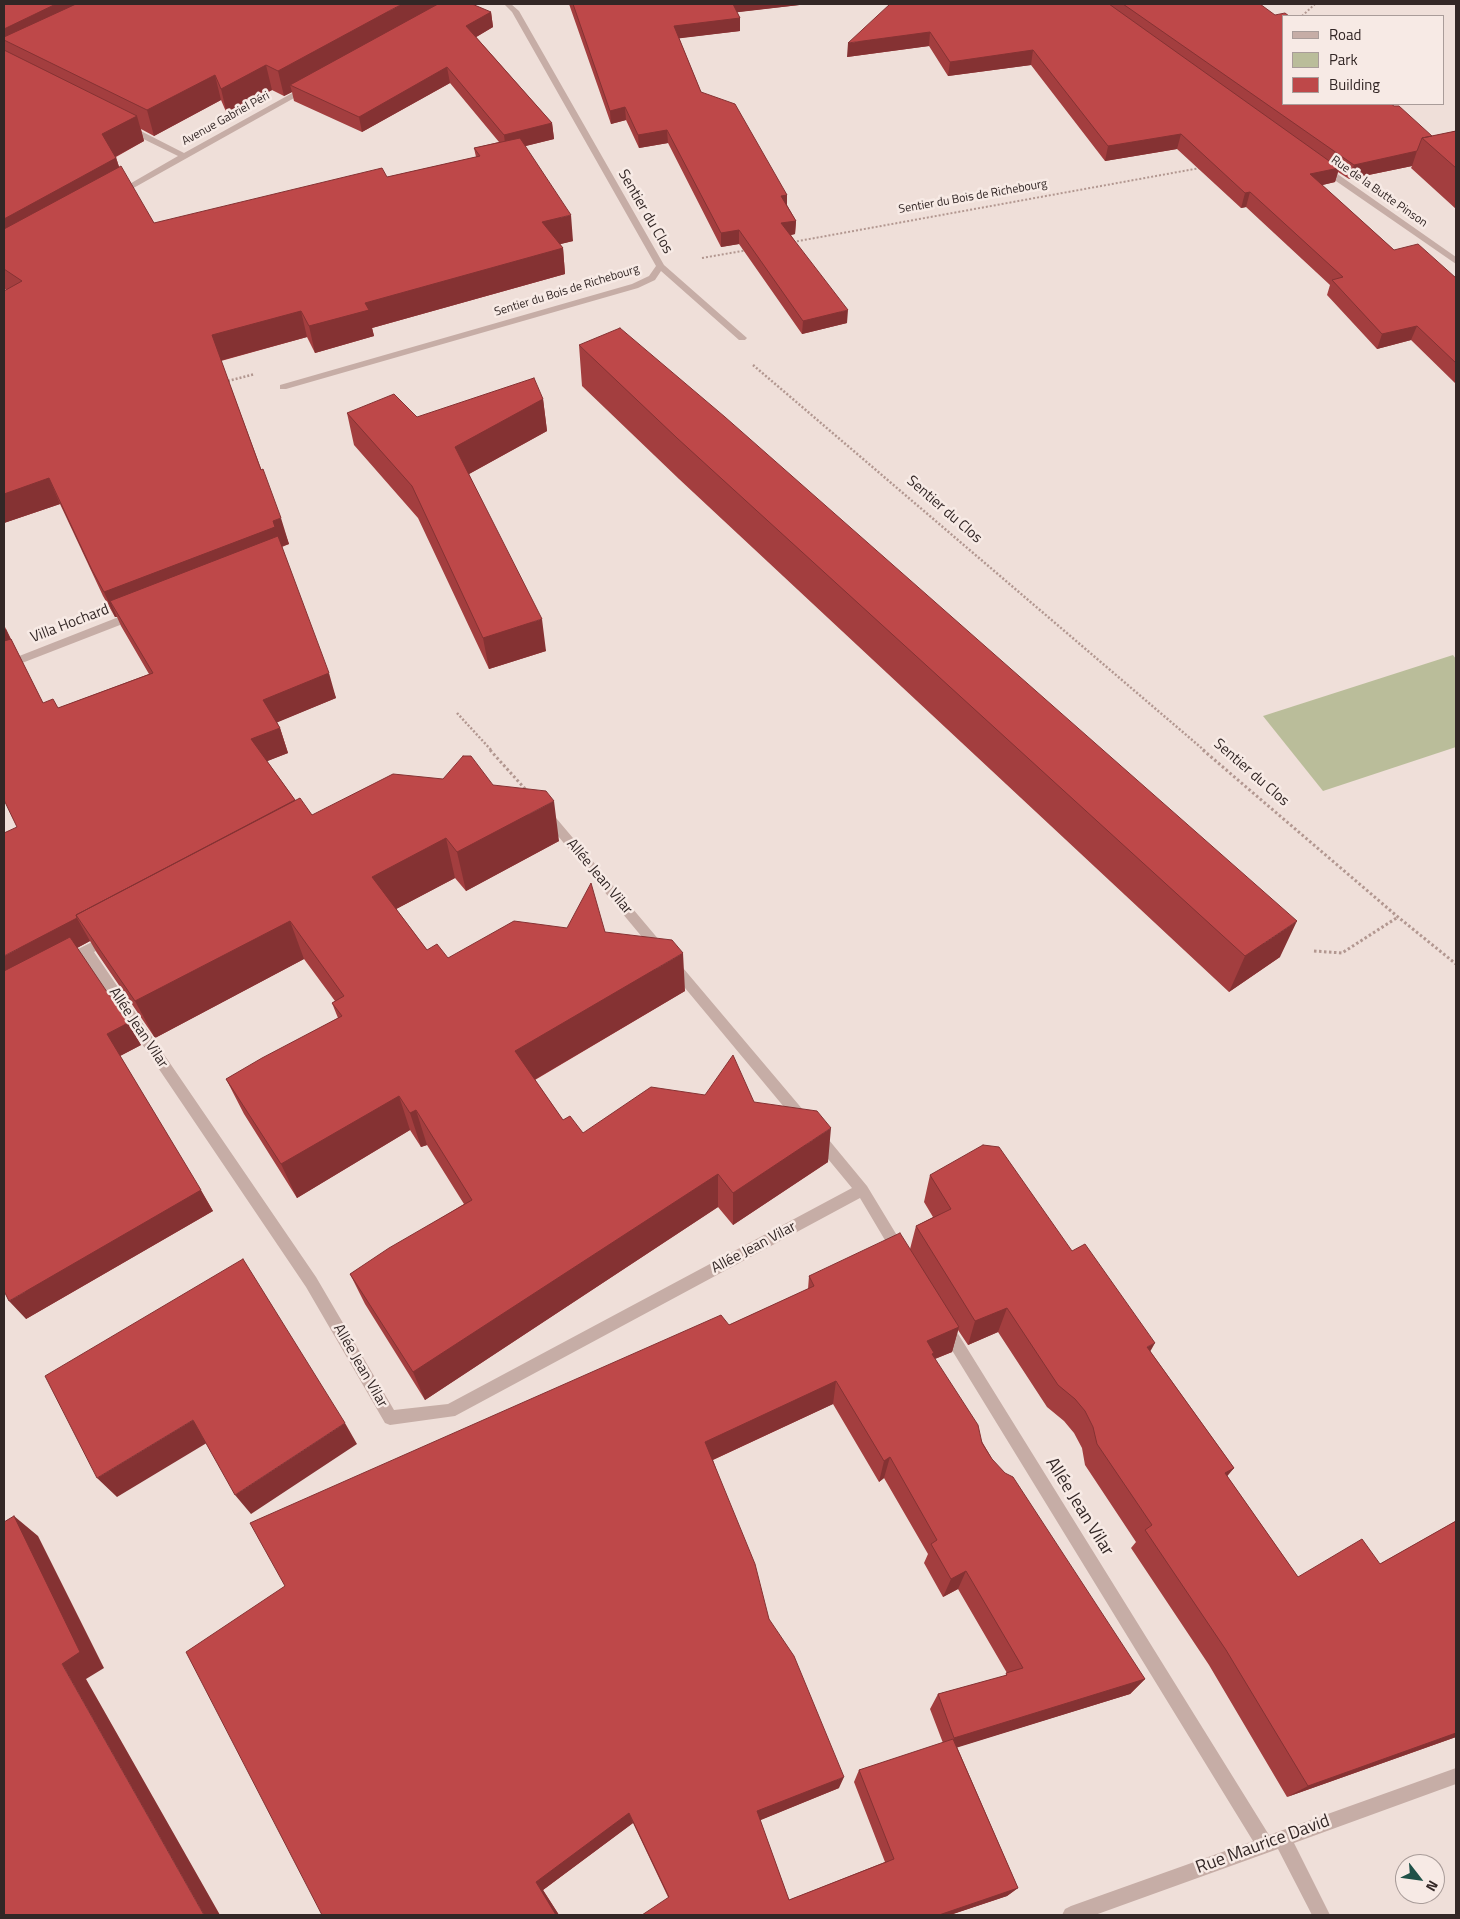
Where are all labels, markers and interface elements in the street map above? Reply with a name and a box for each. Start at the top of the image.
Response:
legend [1282,15,1445,105]
text: Road [1329,23,1361,46]
text: Park [1329,48,1358,71]
text: Building [1329,73,1380,96]
street label: Avenue Gabriel Péri [180,89,272,149]
street label: Rue de la Butte Pinson [1328,153,1430,231]
street label: Sentier du Clos [614,167,676,257]
street label: Sentier du Bois de Richebourg [898,177,1048,217]
street label: Sentier du Bois de Richebourg [493,262,641,320]
street label: Sentier du Clos [903,472,985,548]
street label: Villa Hochard [28,601,112,647]
street label: Sentier du Clos [1210,735,1292,811]
street label: Allée Jean Vilar [562,836,636,918]
street label: Allée Jean Vilar [104,984,172,1072]
street label: Allée Jean Vilar [709,1218,799,1278]
street label: Allée Jean Vilar [329,1321,391,1411]
street label: Allée Jean Vilar [1040,1454,1118,1560]
street label: Rue Maurice David [1193,1811,1333,1879]
north arrow [1395,1854,1445,1904]
text: N [1421,1877,1444,1896]

